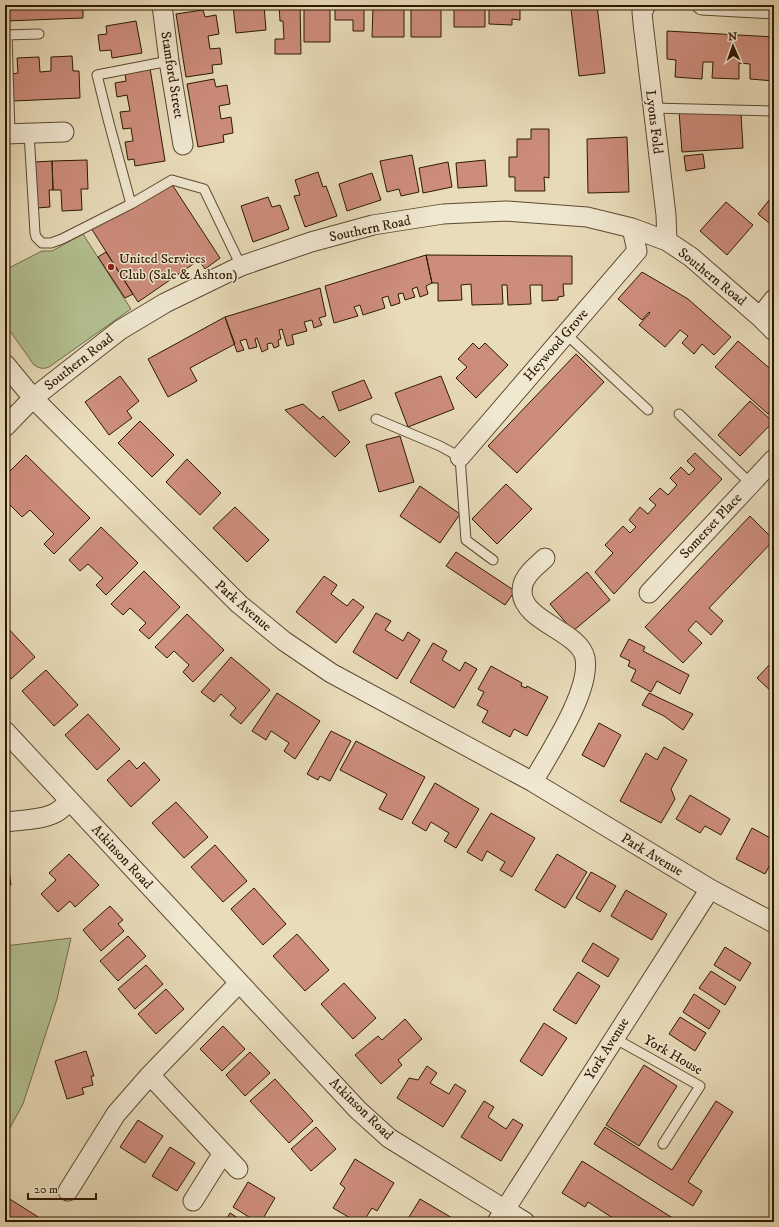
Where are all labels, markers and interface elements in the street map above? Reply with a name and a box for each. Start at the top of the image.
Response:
north arrow [713,26,753,66]
street label: Stamford Street [156,30,188,120]
text: N [728,30,737,44]
street label: Lyons Fold [641,89,667,155]
street label: Southern Road [328,212,412,246]
street label: Southern Road [674,244,750,310]
place label: United Services Club (Sale & Ashton) [119,250,238,284]
marker: United Services Club (Sale & Ashton) [106,262,116,272]
street label: Heywood Grove [520,305,593,385]
street label: Southern Road [41,329,117,395]
street label: Somerset Place [676,489,746,563]
street label: Park Avenue [211,576,275,636]
street label: Atkinson Road [87,821,157,893]
street label: Park Avenue [618,829,687,881]
street label: York Avenue [581,1014,633,1084]
street label: York House [640,1031,706,1079]
street label: Atkinson Road [325,1074,397,1144]
scale bar [28,1175,96,1201]
text: 20 m [34,1182,58,1197]

